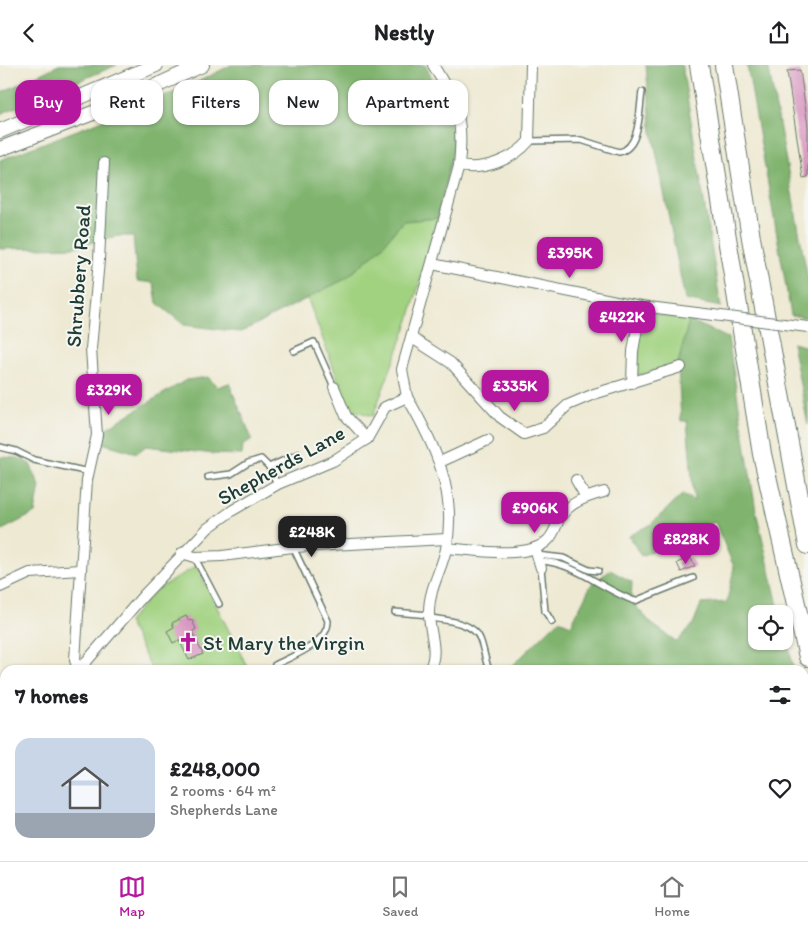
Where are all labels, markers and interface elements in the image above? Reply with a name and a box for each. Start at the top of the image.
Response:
icon: back [15,19,43,47]
text: Nestly [374,19,434,46]
icon: share [765,19,793,47]
chip: Buy [15,80,81,125]
chip: Rent [91,80,163,125]
chip: Filters [173,80,259,125]
chip: New [269,80,338,125]
chip: Apartment [348,80,468,125]
street label: Shrubbery Road [61,203,95,348]
pin: £395K [535,237,605,279]
text: £395K [548,243,592,262]
pin: £422K [587,301,657,343]
text: £422K [599,307,645,326]
pin: £335K [480,369,550,412]
pin: £329K [74,373,144,416]
text: £335K [493,376,537,395]
text: £329K [87,380,131,399]
street label: Shepherds Lane [213,420,349,510]
pin: £906K [500,491,570,534]
text: £906K [512,498,558,517]
pin: £248K [277,515,347,558]
text: £248K [289,522,335,541]
pin: £828K [651,523,721,565]
text: £828K [664,529,708,548]
map controls [748,605,793,650]
button: locate [748,605,793,650]
place label: St Mary the Virgin [203,630,365,655]
church icon: St Mary the Virgin [177,631,199,653]
icon: filters [766,681,794,709]
text: 7 homes [15,683,89,708]
text: £248,000 [170,756,260,781]
icon: home [55,758,115,818]
icon: heart [766,774,794,802]
text: 2 rooms · 64 m² [170,781,276,800]
text: Shepherds Lane [170,800,278,819]
tab: Map [118,873,146,920]
tab: Saved [382,873,418,920]
tab: Home [655,873,690,920]

